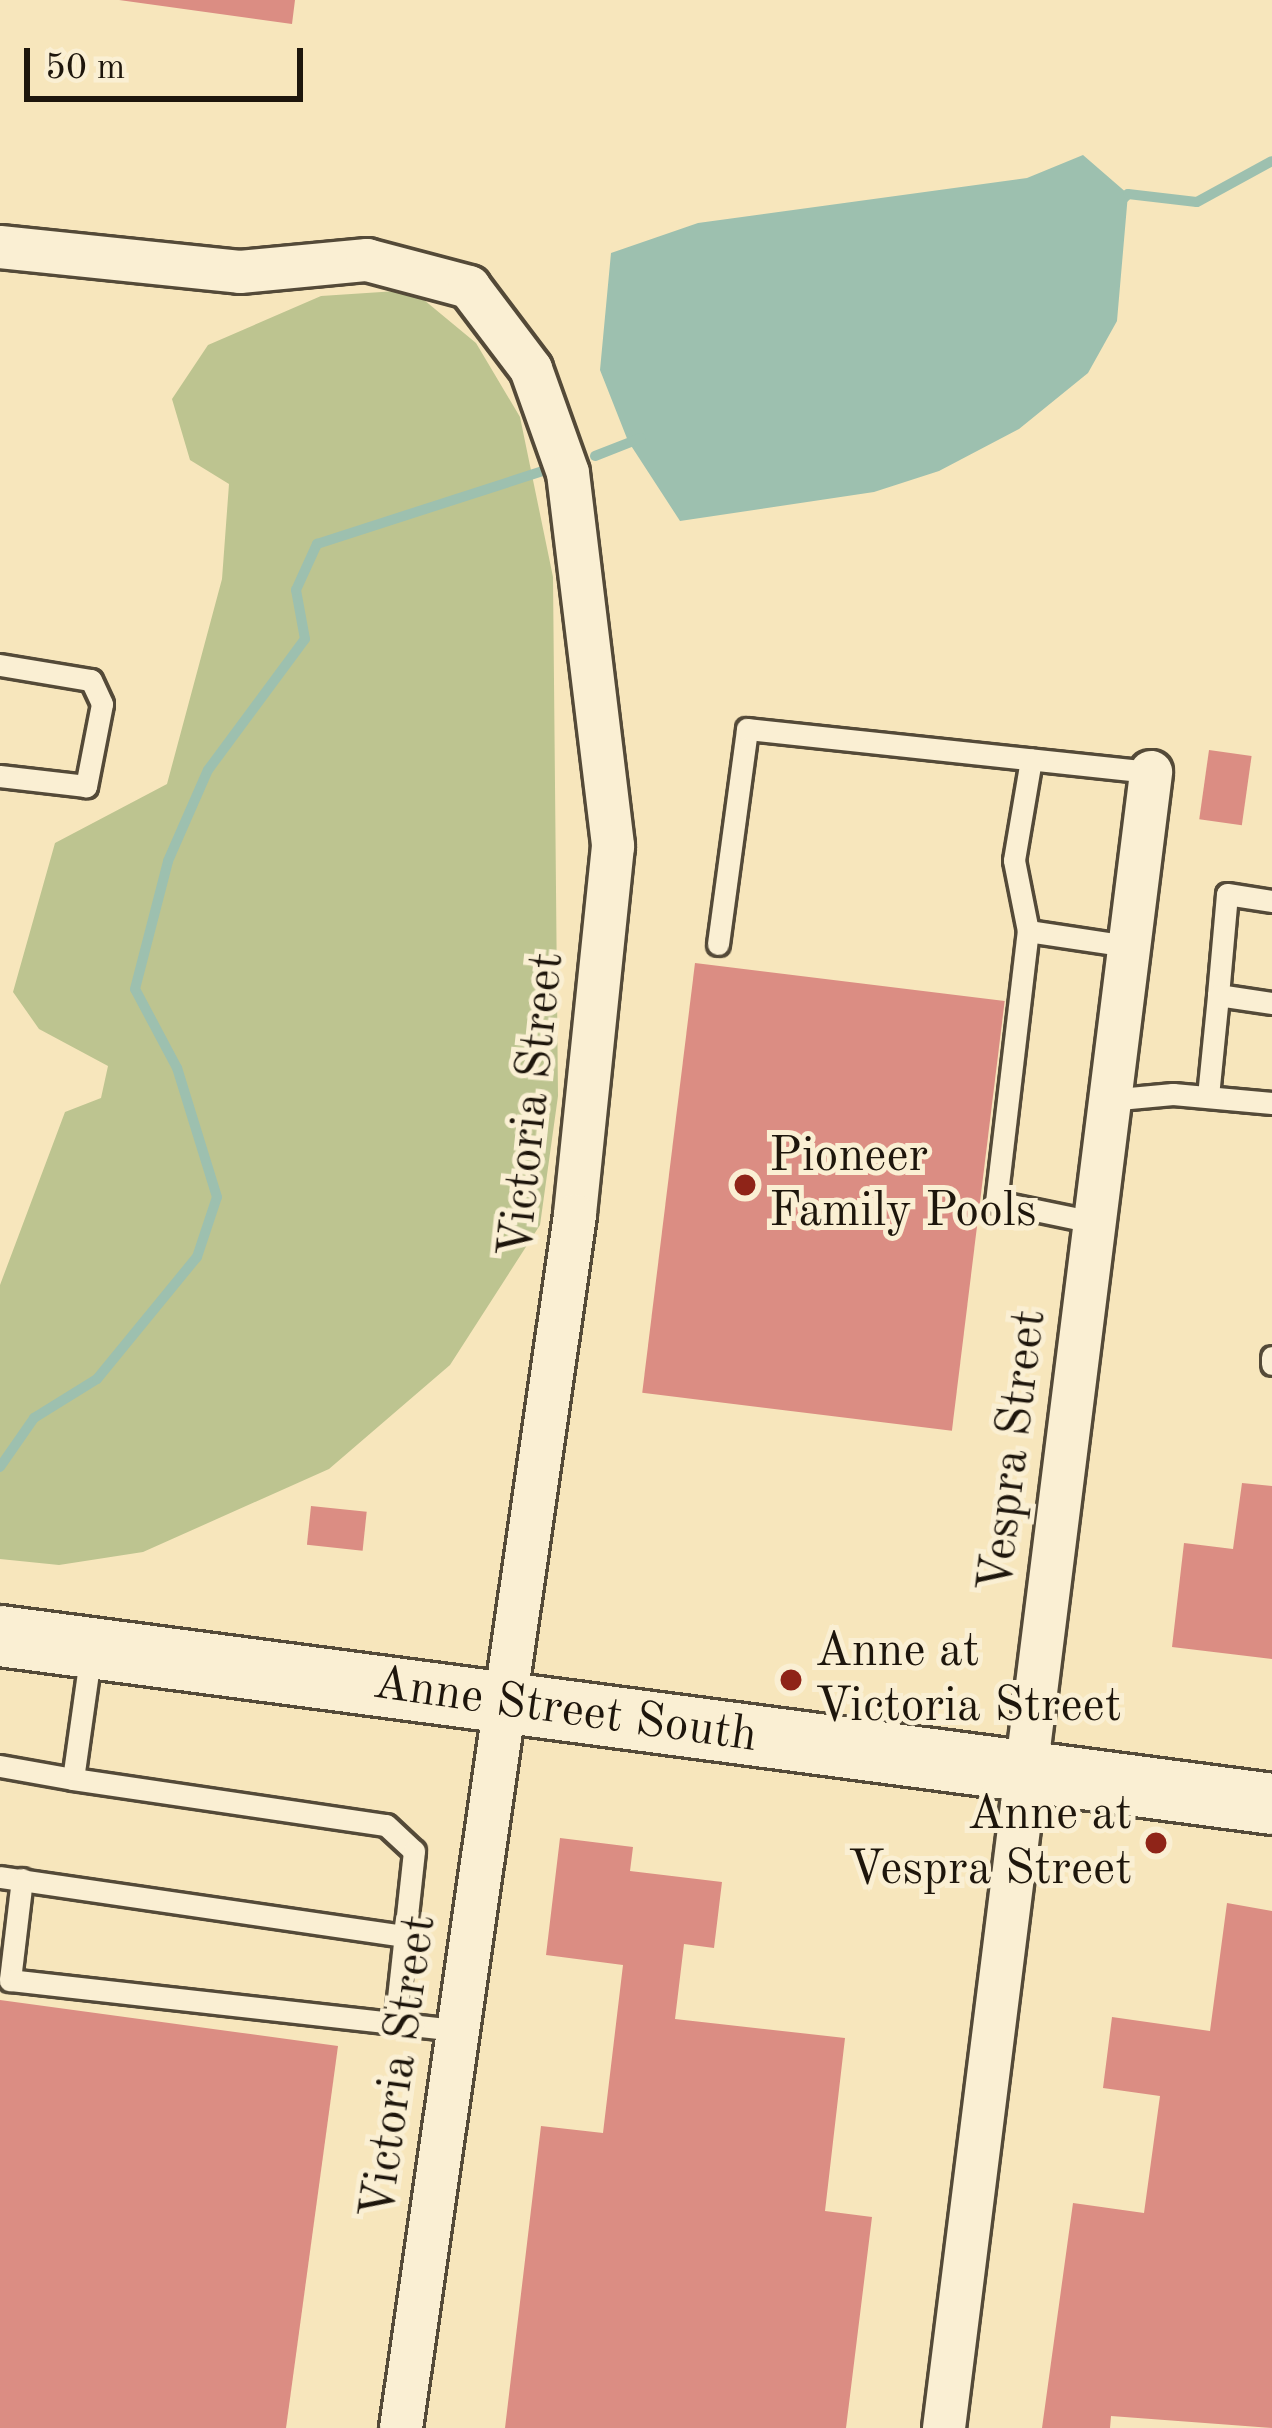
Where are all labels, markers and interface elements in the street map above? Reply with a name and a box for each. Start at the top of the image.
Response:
scale bar [30,24,309,98]
text: 50 m [45,51,125,87]
street label: Victoria Street [488,950,578,1260]
place label: Pioneer Family Pools [769,1128,1037,1241]
marker: Pioneer Family Pools [732,1172,758,1198]
street label: Vespra Street [968,1306,1060,1596]
place label: Anne at Victoria Street [815,1623,1121,1736]
street label: Anne Street South [369,1656,761,1766]
marker: Anne at Victoria Street [778,1667,804,1693]
place label: Anne at Vespra Street [848,1786,1132,1899]
marker: Anne at Vespra Street [1143,1830,1169,1856]
street label: Victoria Street [350,1911,450,2223]

